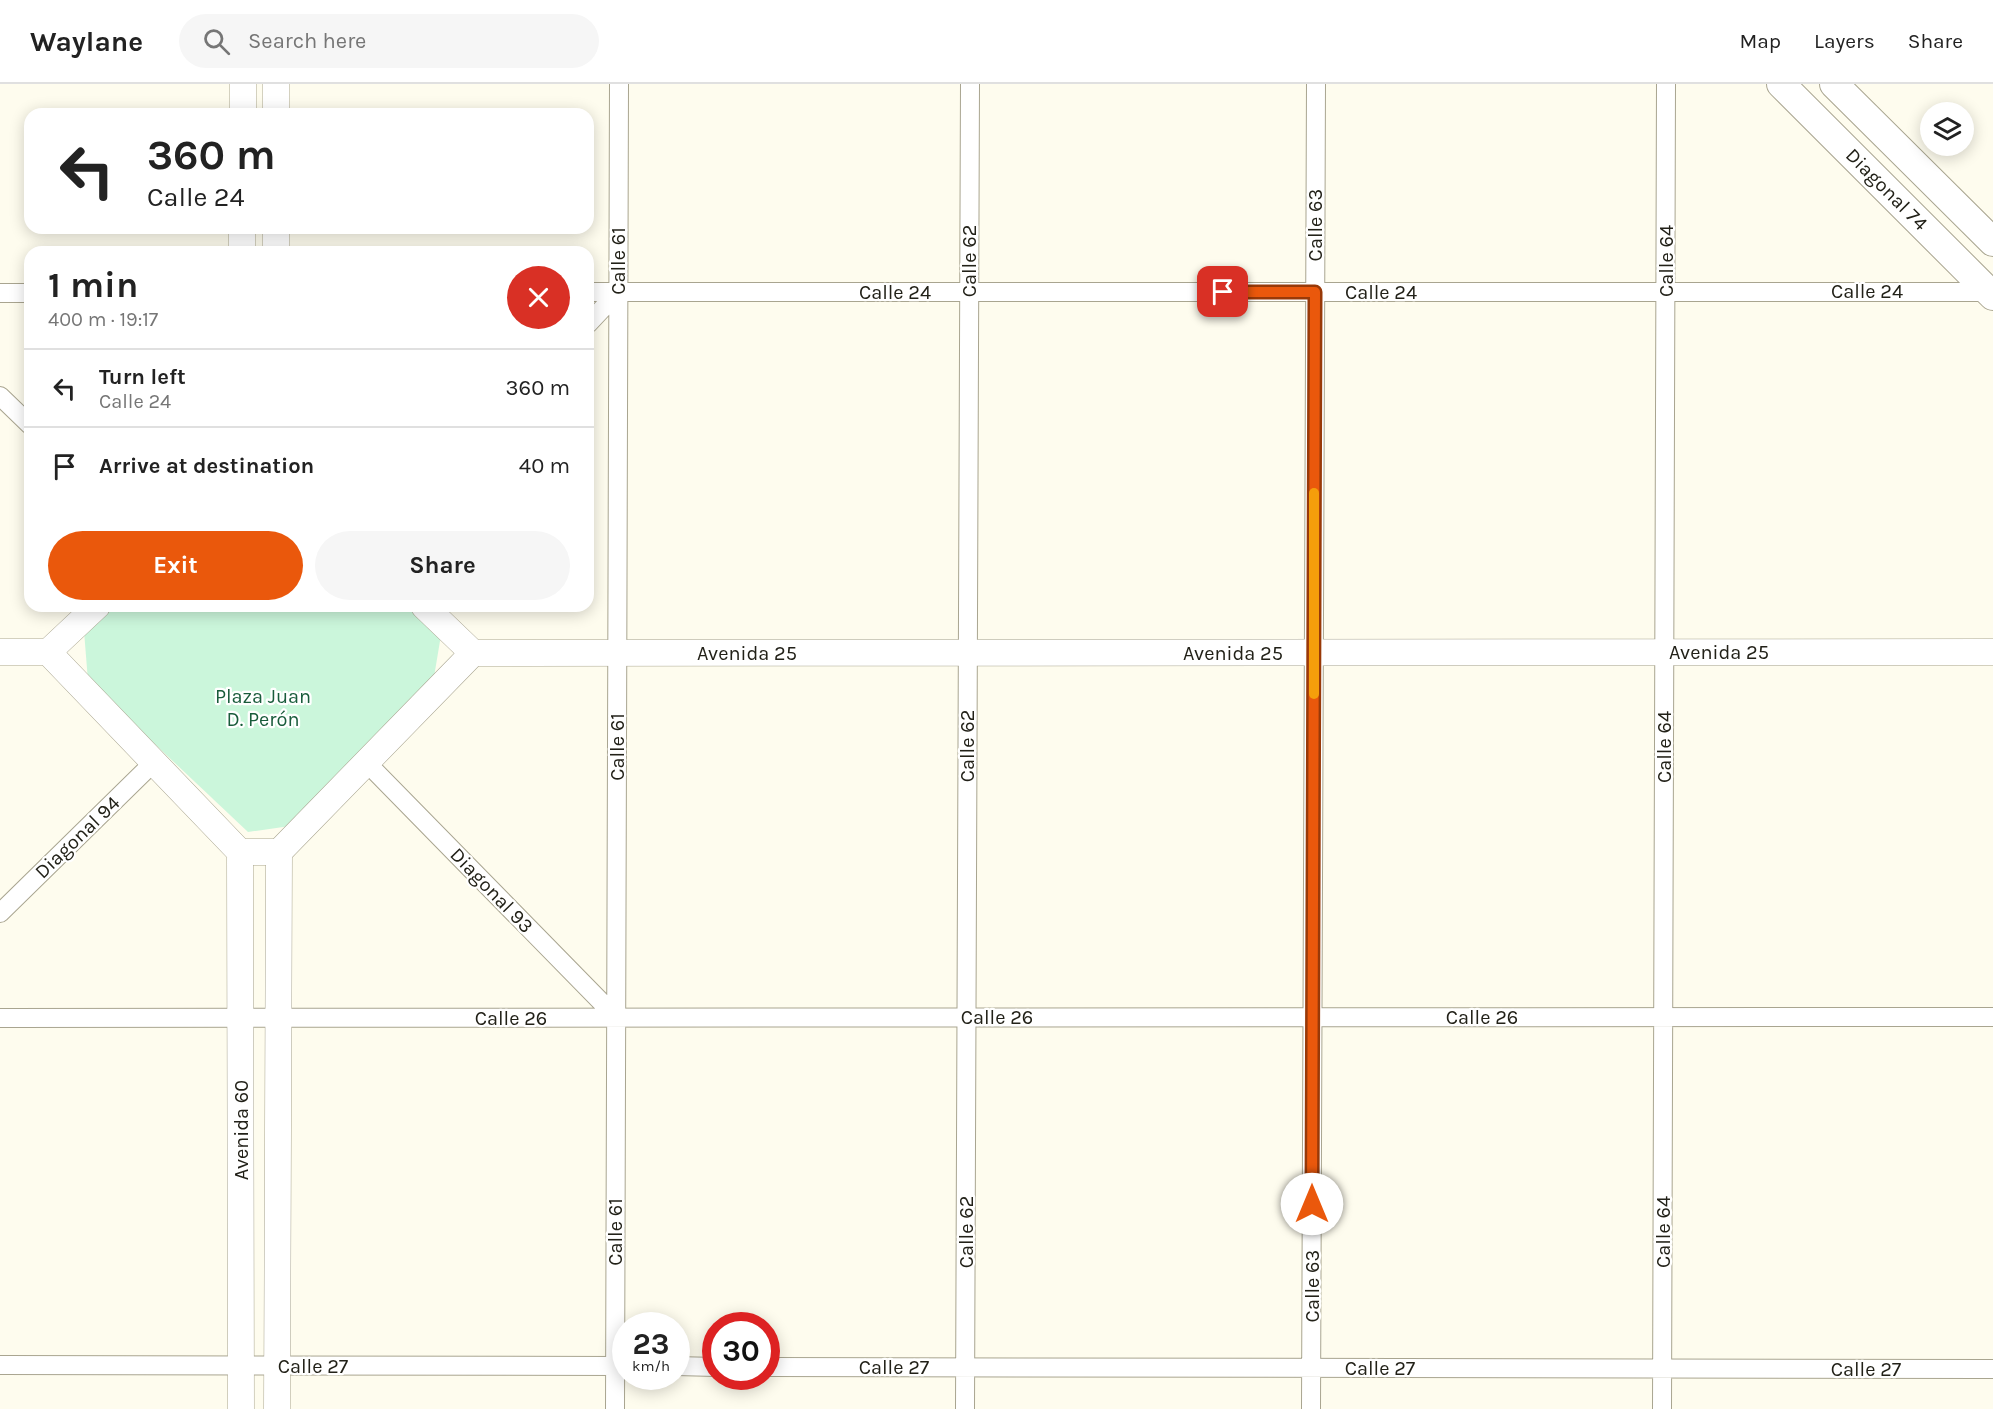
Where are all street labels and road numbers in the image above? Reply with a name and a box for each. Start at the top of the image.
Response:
street label: Diagonal 74 [1841,144,1932,235]
street label: Calle 63 [1304,189,1327,261]
street label: Calle 62 [958,225,981,297]
street label: Calle 64 [1655,225,1678,297]
street label: Calle 61 [607,227,630,295]
street label: Calle 24 [1831,280,1903,303]
street label: Calle 24 [859,281,931,304]
street label: Calle 24 [1345,281,1417,304]
street label: Avenida 25 [1669,641,1769,664]
street label: Avenida 25 [697,642,797,665]
street label: Avenida 25 [1183,642,1283,665]
street label: Calle 62 [956,710,979,782]
street label: Calle 64 [1653,711,1676,783]
street label: Calle 61 [606,713,629,781]
street label: Diagonal 94 [30,791,124,883]
street label: Diagonal 93 [445,843,538,938]
street label: Calle 26 [961,1006,1033,1029]
street label: Calle 26 [1446,1006,1518,1029]
street label: Calle 26 [475,1007,547,1030]
street label: Avenida 60 [230,1080,253,1180]
street label: Calle 62 [955,1196,978,1268]
street label: Calle 64 [1652,1196,1675,1268]
street label: Calle 61 [604,1198,627,1266]
street label: Calle 63 [1301,1250,1324,1322]
street label: Calle 27 [278,1355,349,1378]
street label: Calle 27 [859,1356,930,1379]
street label: Calle 27 [1345,1357,1416,1380]
street label: Calle 27 [1831,1358,1902,1381]

